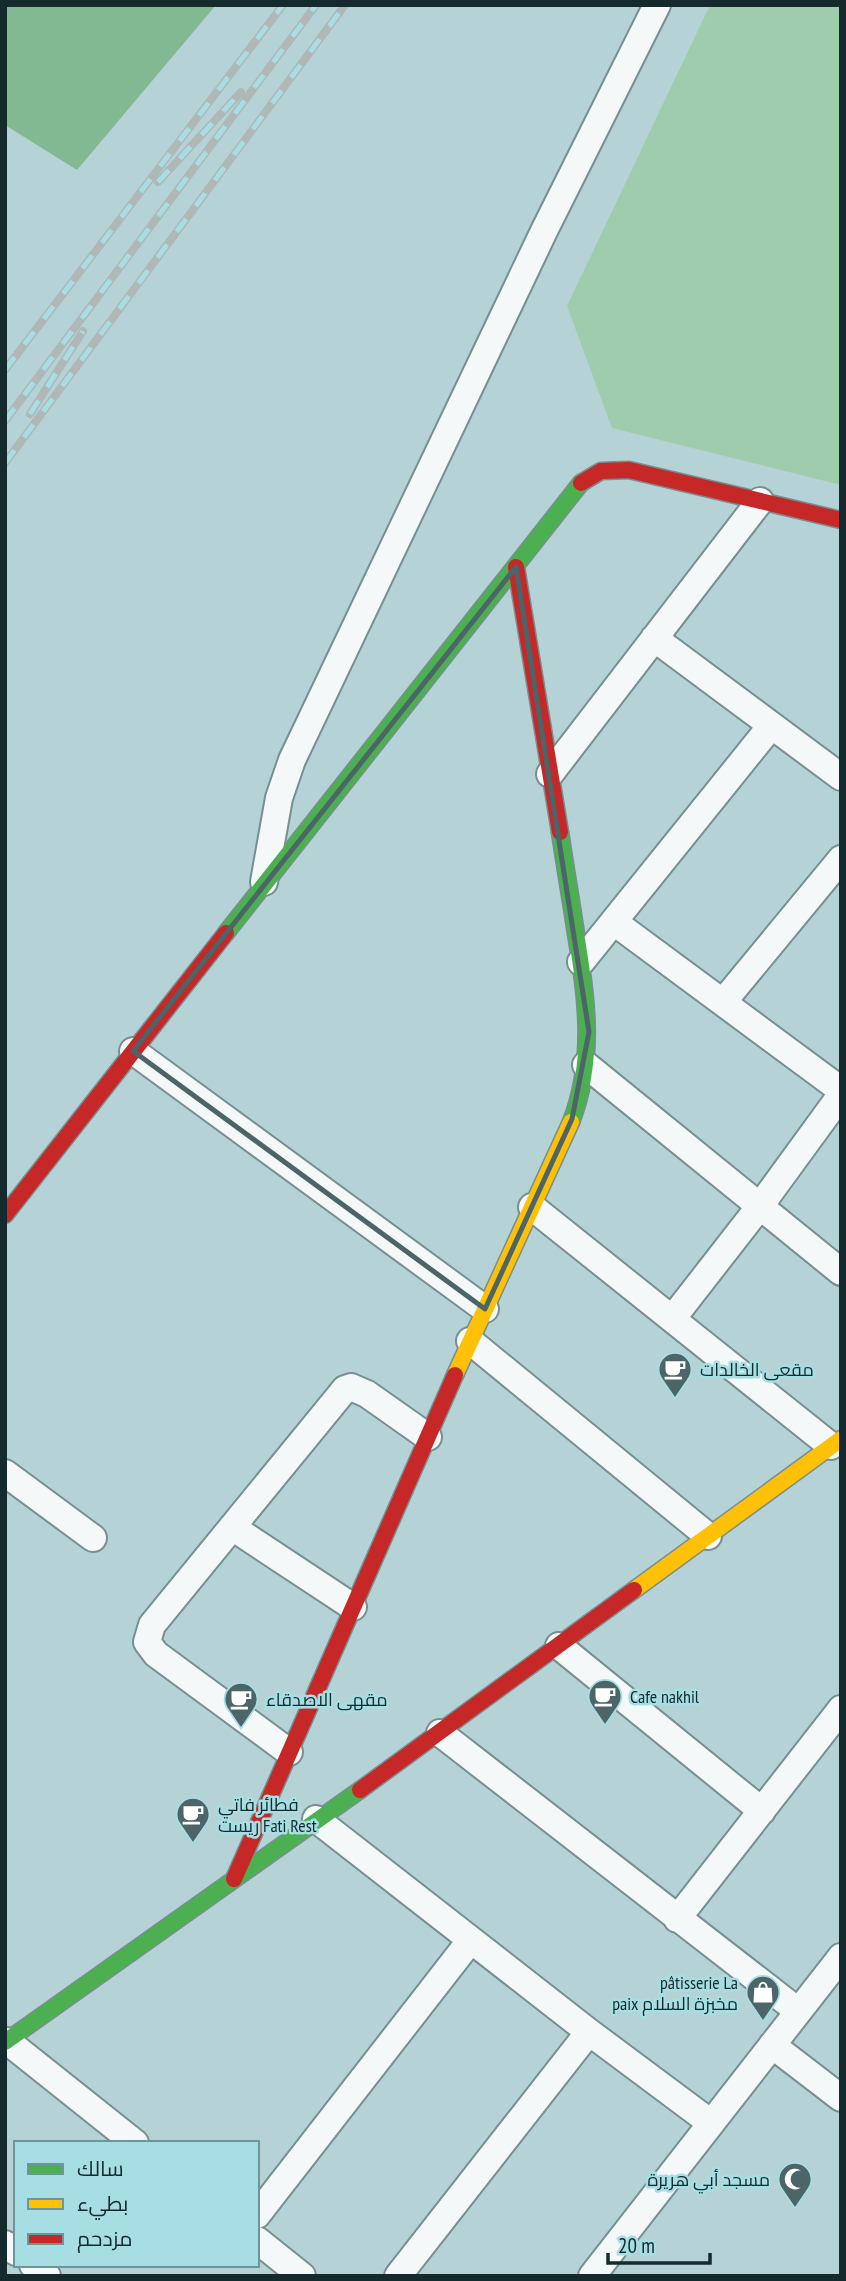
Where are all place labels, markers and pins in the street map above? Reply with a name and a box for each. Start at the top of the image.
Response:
cafe icon: مقعى الخالدات [656,1350,694,1399]
place label: مقعى الخالدات [700,1358,814,1381]
cafe icon: Cafe nakhil [586,1677,624,1726]
cafe icon: مقهى الاصدقاء [222,1680,260,1729]
place label: Cafe nakhil [630,1685,700,1708]
place label: مقهى الاصدقاء [266,1688,388,1711]
place label: فطائر فاتي ريست Fati Rest [218,1793,317,1837]
cafe icon: فطائر فاتي ريست Fati Rest [174,1795,212,1844]
place label: pâtisserie La paix مخبزة السلام [612,1971,738,2016]
shop icon: pâtisserie La paix مخبزة السلام [744,1973,782,2022]
mosque icon: مسجد أبي هريرة [776,2160,814,2209]
place label: مسجد أبي هريرة [647,2168,770,2194]

